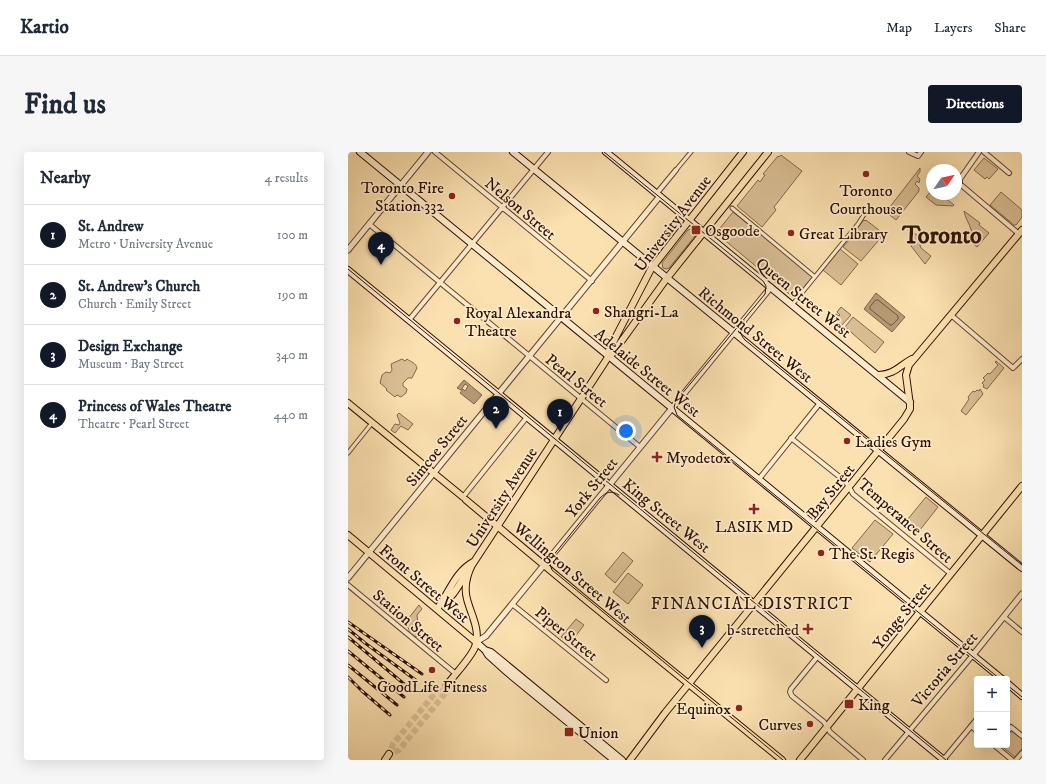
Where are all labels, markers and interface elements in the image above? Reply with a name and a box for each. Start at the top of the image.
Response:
text: Kartio [20,16,69,39]
text: Map [886,19,912,37]
text: Layers [934,19,972,37]
text: Share [994,19,1026,37]
button: Directions [928,85,1022,123]
text: Find us [24,87,106,122]
north arrow [926,164,962,200]
text: Nearby [40,167,90,189]
marker: Toronto Courthouse [861,169,871,179]
text: 4 results [265,170,308,186]
street label: University Avenue [630,171,716,276]
street label: Nelson Street [481,173,560,244]
place label: Toronto Fire Station 332 [361,178,444,216]
place label: Toronto Courthouse [829,181,903,219]
marker: Toronto Fire Station 332 [447,191,457,201]
text: St. Andrew [78,217,144,236]
place label: Osgoode [705,221,760,241]
district label: Toronto [901,221,982,251]
marker: Osgoode [690,224,702,236]
place label: Great Library [799,224,888,244]
text: 1 [51,227,55,243]
text: 100 m [277,227,308,243]
marker: Great Library [786,228,796,238]
pin: 4 [368,232,394,265]
text: Metro · University Avenue [78,236,213,252]
street label: Queen Street West [752,253,855,342]
text: St. Andrew's Church [78,277,200,296]
street label: Richmond Street West [694,282,817,387]
text: 2 [50,287,56,303]
text: 190 m [277,287,308,303]
text: Church · Emily Street [78,296,191,312]
place label: Shangri-La [604,302,679,322]
place label: Royal Alexandra Theatre [465,303,571,341]
marker: Shangri-La [591,306,601,316]
marker: Royal Alexandra Theatre [452,316,462,326]
street label: Adelaide Street West [590,324,705,422]
text: Design Exchange [78,337,183,356]
text: 3 [51,347,55,363]
text: 340 m [276,347,308,363]
street label: Pearl Street [541,350,612,412]
text: Museum · Bay Street [78,356,184,372]
pin: 2 [483,396,509,429]
text: Princess of Wales Theatre [78,397,232,416]
pin: 1 [547,399,573,432]
text: 4 [49,407,57,423]
text: 440 m [273,407,308,423]
street label: Simcoe Street [402,411,472,491]
text: Theatre · Pearl Street [78,416,189,432]
your location [616,421,636,441]
place label: Ladies Gym [855,432,932,452]
marker: Ladies Gym [842,436,852,446]
street label: University Avenue [462,443,542,552]
place label: Myodetox [666,448,731,468]
marker: Myodetox [651,451,663,463]
street label: York Street [561,453,622,522]
street label: Bay Street [802,460,859,523]
street label: King Street West [618,474,714,557]
street label: Temperance Street [854,474,957,568]
marker: LASIK MD [748,503,760,515]
street label: Wellington Street West [509,517,635,628]
place label: LASIK MD [715,517,793,537]
street label: Front Street West [375,540,474,627]
place label: The St. Regis [829,544,915,564]
marker: The St. Regis [816,548,826,558]
street label: Yonge Street [869,578,935,653]
street label: Station Street [369,585,448,656]
district label: FINANCIAL DISTRICT [651,593,853,615]
street label: Piper Street [531,602,602,665]
pin: 3 [689,615,715,648]
place label: b-stretched [727,620,799,640]
marker: b-stretched [802,623,814,635]
street label: Victoria Street [907,628,982,712]
marker: GoodLife Fitness [427,665,437,675]
map controls [974,676,1010,748]
button: + [974,676,1010,712]
place label: GoodLife Fitness [377,677,487,697]
place label: King [858,695,890,715]
marker: King [843,698,855,710]
place label: Equinox [676,699,731,719]
marker: Equinox [734,703,744,713]
button: − [974,712,1010,748]
place label: Curves [758,715,802,735]
marker: Curves [805,719,815,729]
place label: Union [578,723,619,743]
marker: Union [563,726,575,738]

